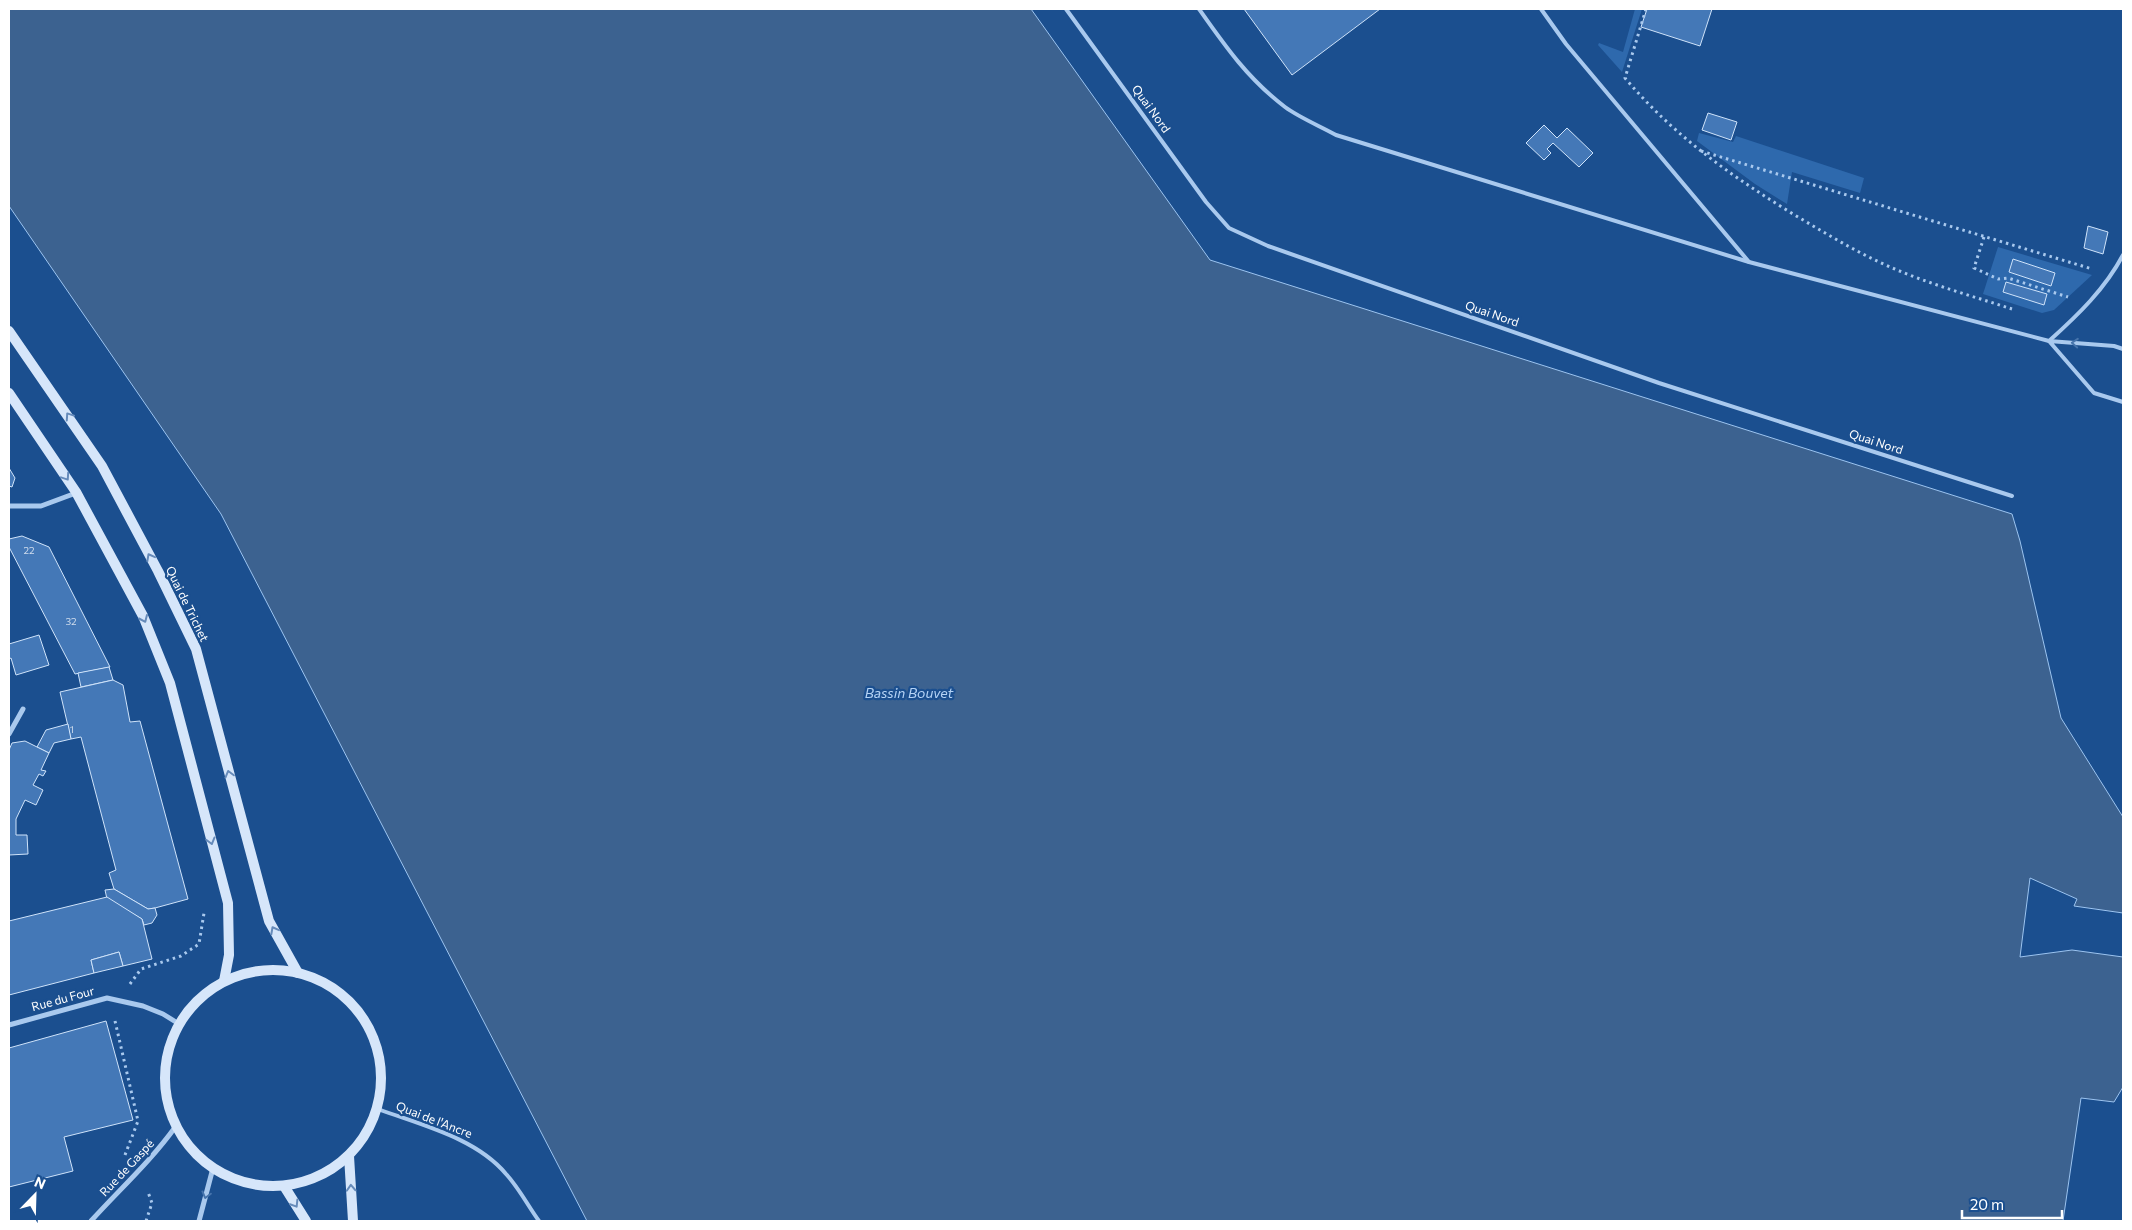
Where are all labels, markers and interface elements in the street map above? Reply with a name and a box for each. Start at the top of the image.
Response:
street label: Quai Nord [1130,82,1174,135]
street label: Quai Nord [1464,297,1521,329]
one-way arrow [2071,338,2079,349]
one-way arrow [66,413,75,422]
street label: Quai Nord [1848,426,1905,456]
one-way arrow [60,471,69,481]
house number: 22 [23,544,35,556]
one-way arrow [146,553,156,562]
street label: Quai de Trichet [164,564,212,644]
one-way arrow [138,614,149,623]
house number: 32 [65,615,77,627]
water label: Bassin Bouvet [865,684,954,701]
house number: 1 [70,723,74,735]
one-way arrow [224,770,235,779]
one-way arrow [206,837,216,845]
one-way arrow [270,927,280,936]
street label: Rue du Four [30,983,96,1013]
street label: Quai de l'Ancre [394,1098,474,1140]
street label: Rue de Gaspé [96,1136,156,1199]
north arrow [10,1170,60,1220]
text: N [32,1173,48,1192]
one-way arrow [346,1184,357,1192]
scale bar [1962,1188,2062,1220]
one-way arrow [201,1190,211,1198]
text: 20 m [1970,1195,2004,1213]
one-way arrow [289,1198,298,1207]

